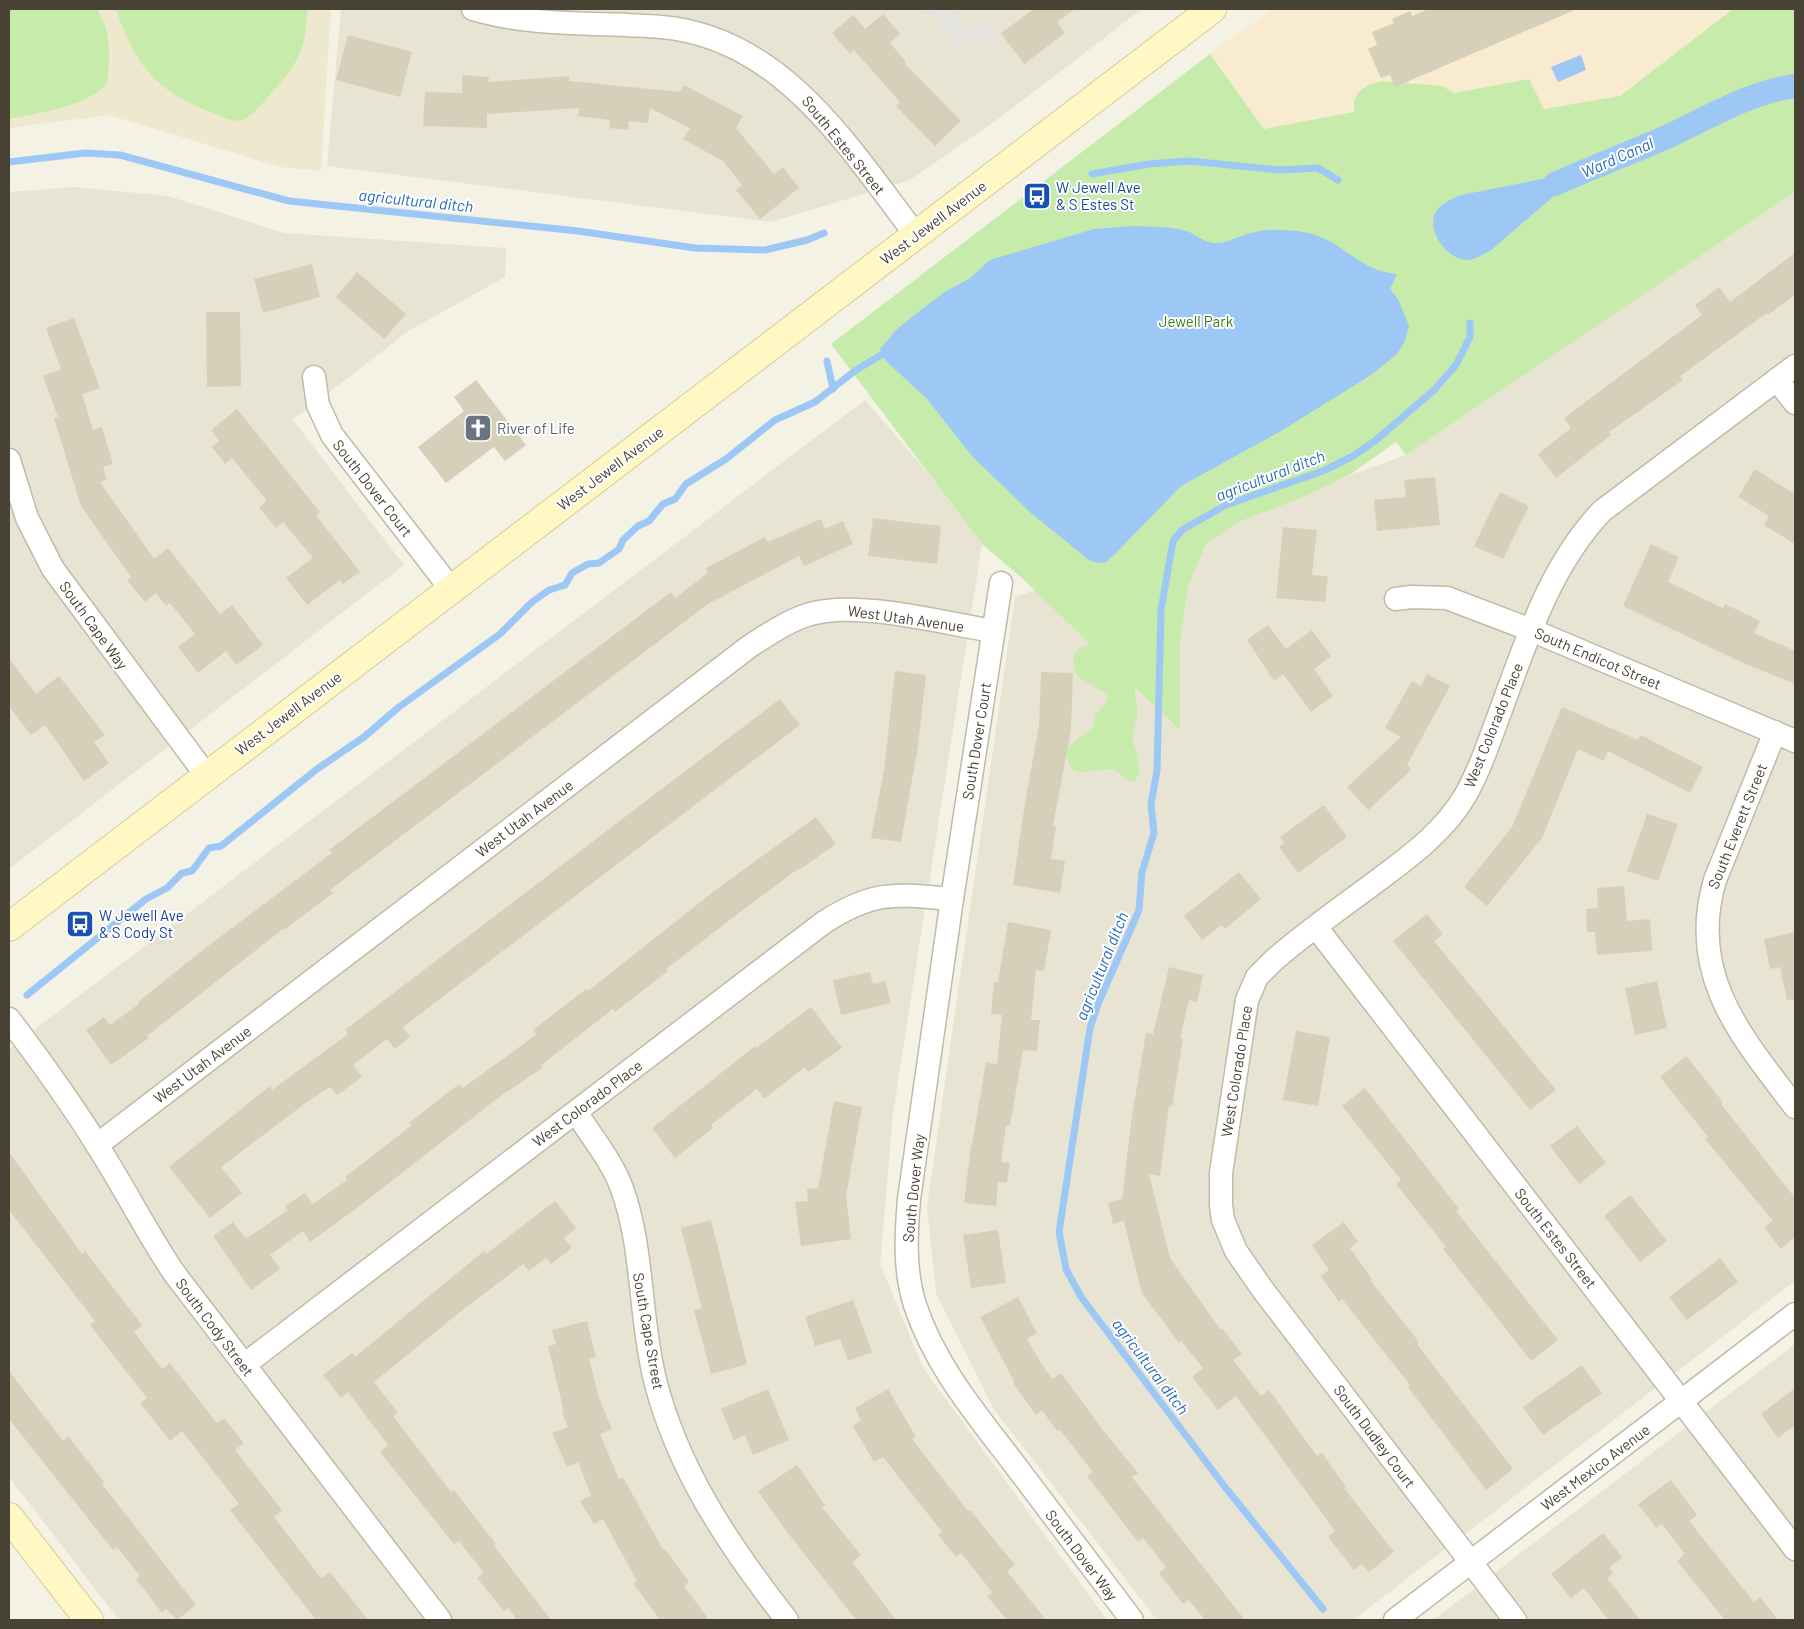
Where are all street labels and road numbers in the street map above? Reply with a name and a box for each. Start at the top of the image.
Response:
street label: South Estes Street [799,92,889,198]
street label: West Jewell Avenue [876,176,990,268]
street label: West Jewell Avenue [553,422,667,514]
street label: South Dover Court [329,436,417,540]
street label: South Cape Way [56,578,132,673]
street label: West Utah Avenue [847,601,965,635]
street label: South Endicot Street [1532,623,1664,693]
street label: West Colorado Place [1460,660,1526,790]
street label: West Jewell Avenue [231,667,345,759]
street label: South Dover Court [958,681,994,801]
street label: South Everett Street [1704,761,1770,891]
street label: West Utah Avenue [472,775,576,861]
street label: West Colorado Place [1217,1004,1255,1138]
street label: West Utah Avenue [150,1021,254,1107]
street label: West Colorado Place [528,1056,646,1150]
street label: South Dover Way [898,1133,928,1243]
street label: South Estes Street [1511,1184,1601,1292]
street label: South Cape Street [630,1271,668,1391]
street label: South Cody Street [172,1275,258,1379]
street label: South Dudley Court [1330,1381,1420,1491]
street label: West Mexico Avenue [1537,1420,1653,1514]
street label: South Dover Way [1042,1506,1122,1604]

